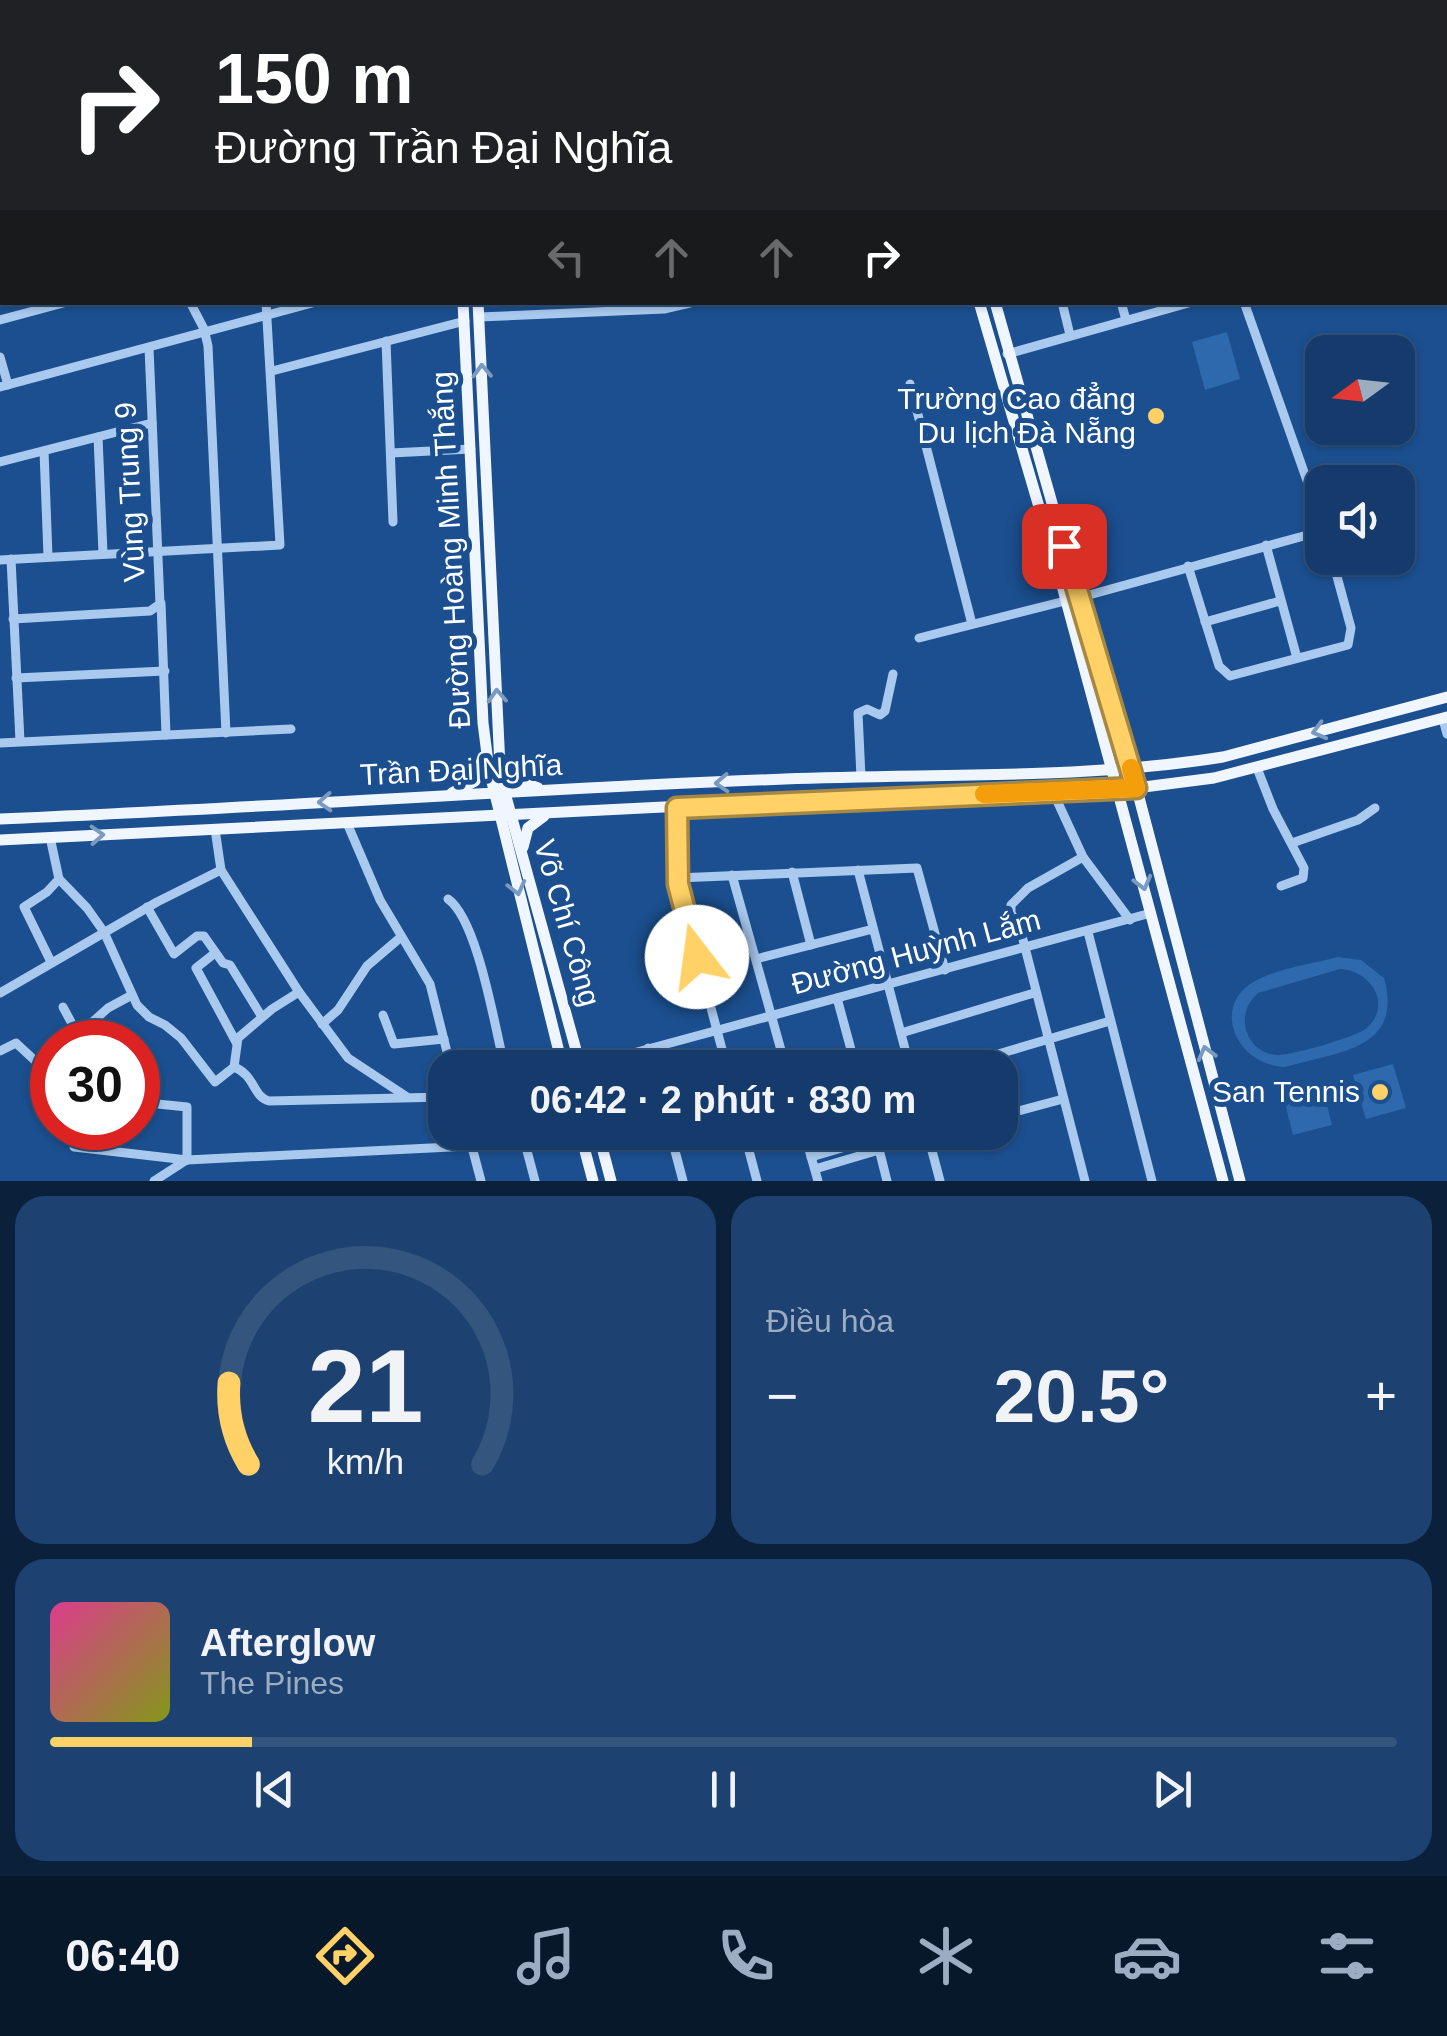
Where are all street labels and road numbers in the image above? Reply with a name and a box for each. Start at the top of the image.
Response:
street label: Đường Hoàng Minh Thắng [425,371,476,730]
street label: Vùng Trung 9 [108,401,151,583]
street label: Trần Đại Nghĩa [359,748,563,791]
street label: Võ Chí Công [528,836,607,1010]
street label: Đường Huỳnh Lắm [788,902,1044,1001]

